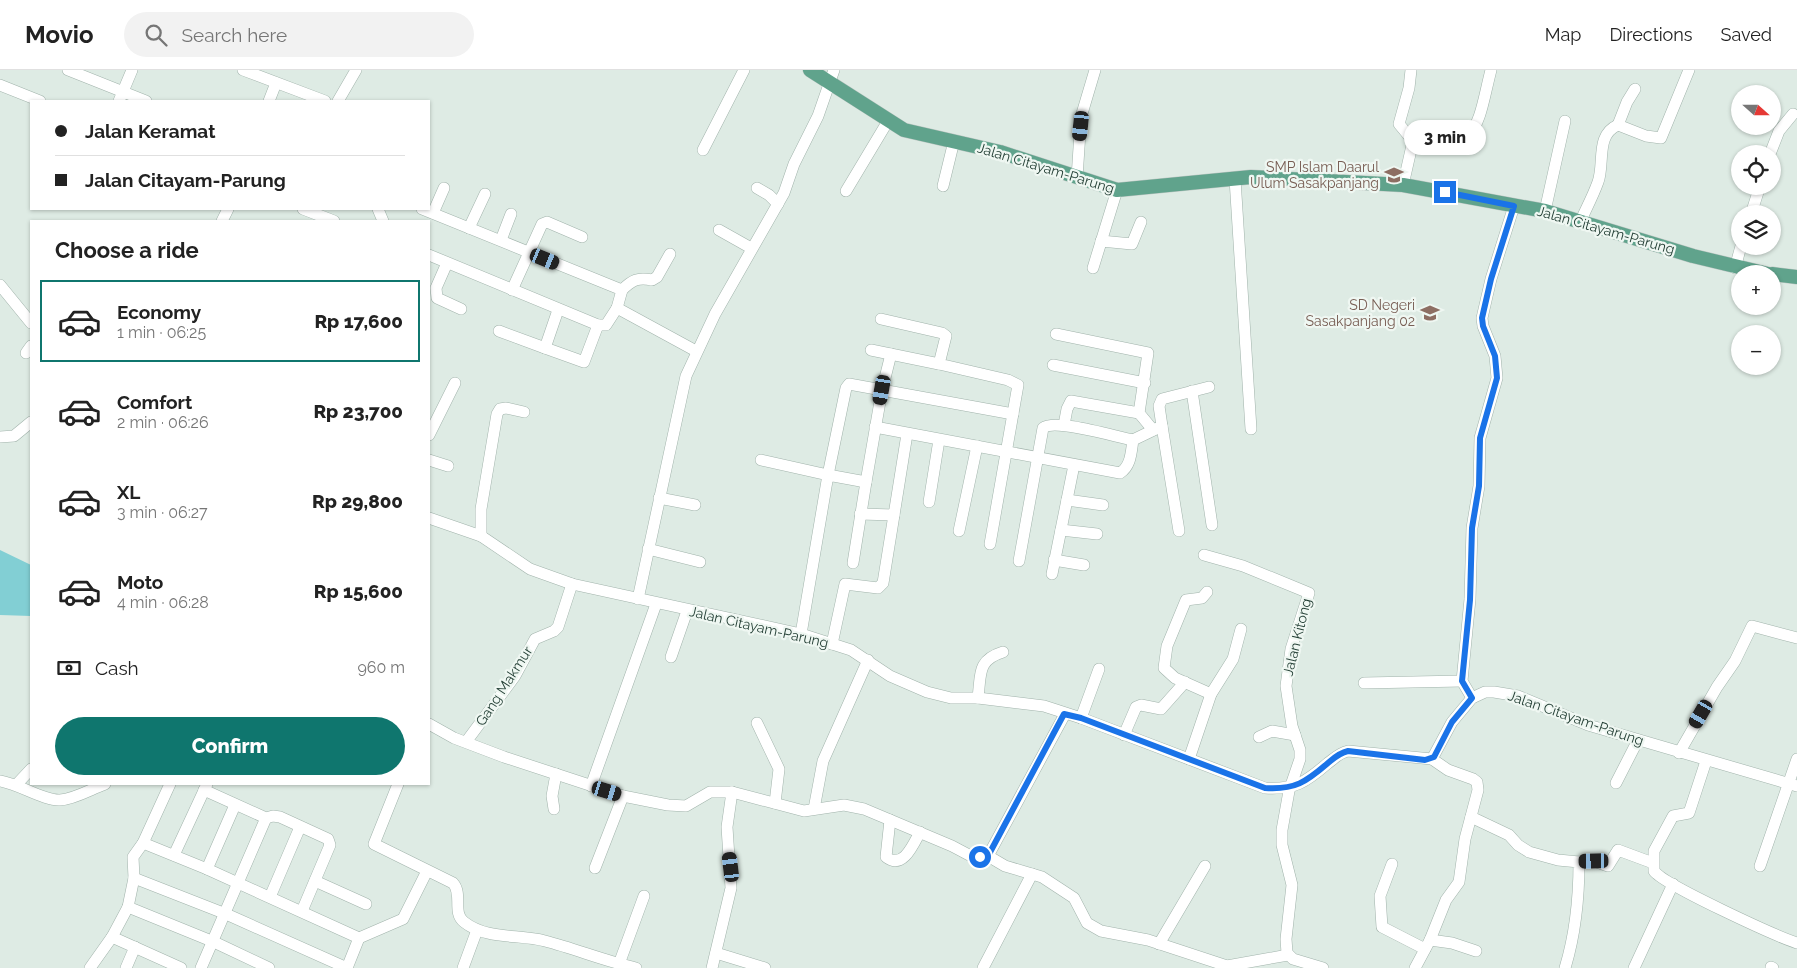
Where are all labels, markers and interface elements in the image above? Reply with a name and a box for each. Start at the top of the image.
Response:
search box [124,12,474,57]
text: Movio [25,20,94,49]
icon: search [142,21,170,49]
text: Search here [182,24,287,46]
text: Map [1545,24,1581,45]
text: Directions [1609,24,1693,45]
text: Saved [1721,24,1772,45]
north arrow [1731,85,1781,135]
map controls [1731,85,1781,375]
car [1071,110,1090,142]
callout: 3 min [1404,119,1486,154]
text: Jalan Keramat [85,120,215,142]
text: 3 min [1424,128,1466,147]
street label: Jalan Citayam-Parung [976,140,1116,196]
button: locate [1731,145,1781,195]
place label: SMP Islam Daarul Ulum Sasakpanjang [1250,159,1379,191]
school or university icon: SMP Islam Daarul Ulum Sasakpanjang [1383,164,1405,186]
text: Jalan Citayam-Parung [85,169,286,191]
route end [1434,181,1456,203]
street label: Jalan Citayam-Parung [1535,203,1677,257]
button: layers [1731,205,1781,255]
text: Choose a ride [55,237,199,263]
car [528,246,561,272]
button: + [1731,265,1781,315]
place label: SD Negeri Sasakpanjang 02 [1306,297,1415,329]
icon: car [57,299,102,344]
text: Economy [117,301,201,323]
school or university icon: SD Negeri Sasakpanjang 02 [1419,302,1441,324]
text: Rp 17,600 [314,310,403,332]
text: 1 min · 06:25 [117,323,206,342]
button: − [1731,325,1781,375]
car [872,374,891,406]
icon: car [57,389,102,434]
text: Comfort [117,391,192,413]
text: Rp 23,700 [313,400,403,422]
text: 2 min · 06:26 [117,413,209,432]
icon: car [57,479,102,524]
text: XL [117,481,140,503]
text: Rp 29,800 [312,490,403,512]
text: 3 min · 06:27 [117,503,208,522]
icon: car [57,569,102,614]
text: Moto [117,571,163,593]
text: Rp 15,600 [314,580,403,602]
text: 4 min · 06:28 [117,593,209,612]
street label: Jalan Kitong [1280,597,1314,677]
street label: Jalan Citayam-Parung [688,603,830,651]
street label: Gang Makmur [472,643,536,729]
icon: cash [55,654,83,682]
text: Cash [95,657,139,679]
text: 960 m [357,658,405,677]
street label: Jalan Citayam-Parung [1506,687,1646,749]
car [1687,697,1714,731]
button: Confirm [55,717,405,775]
car [590,779,623,803]
route start [969,846,991,868]
car [721,851,740,883]
car [1578,853,1609,869]

